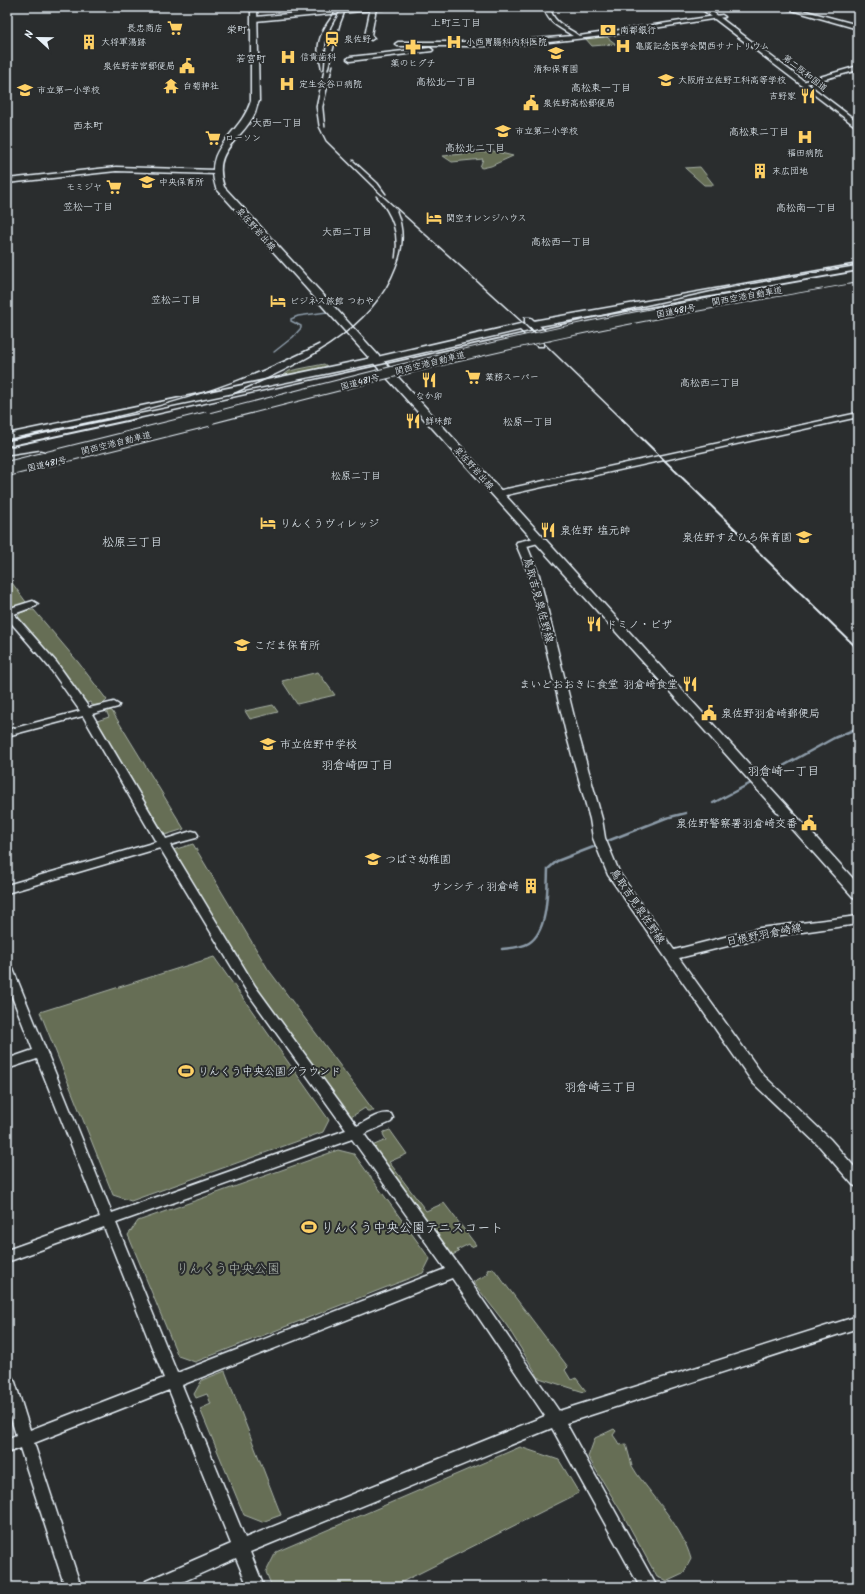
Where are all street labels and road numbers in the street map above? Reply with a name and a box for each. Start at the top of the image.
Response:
street label: 第二阪和国道 [779,51,831,96]
street label: 泉佐野岩出線 [232,204,279,254]
street label: 関西空港自動車道 [710,283,784,310]
street label: 国道481号 [655,300,697,323]
street label: 関西空港自動車道 [393,347,467,379]
street label: 国道481号 [339,370,381,395]
street label: 関西空港自動車道 [79,427,153,459]
street label: 泉佐野岩出線 [450,443,497,493]
street label: 国道481号 [26,453,68,476]
street label: 鳥取吉見泉佐野線 [518,555,558,645]
street label: 鳥取吉見泉佐野線 [605,865,669,948]
street label: 日根野羽倉崎線 [725,919,804,951]

